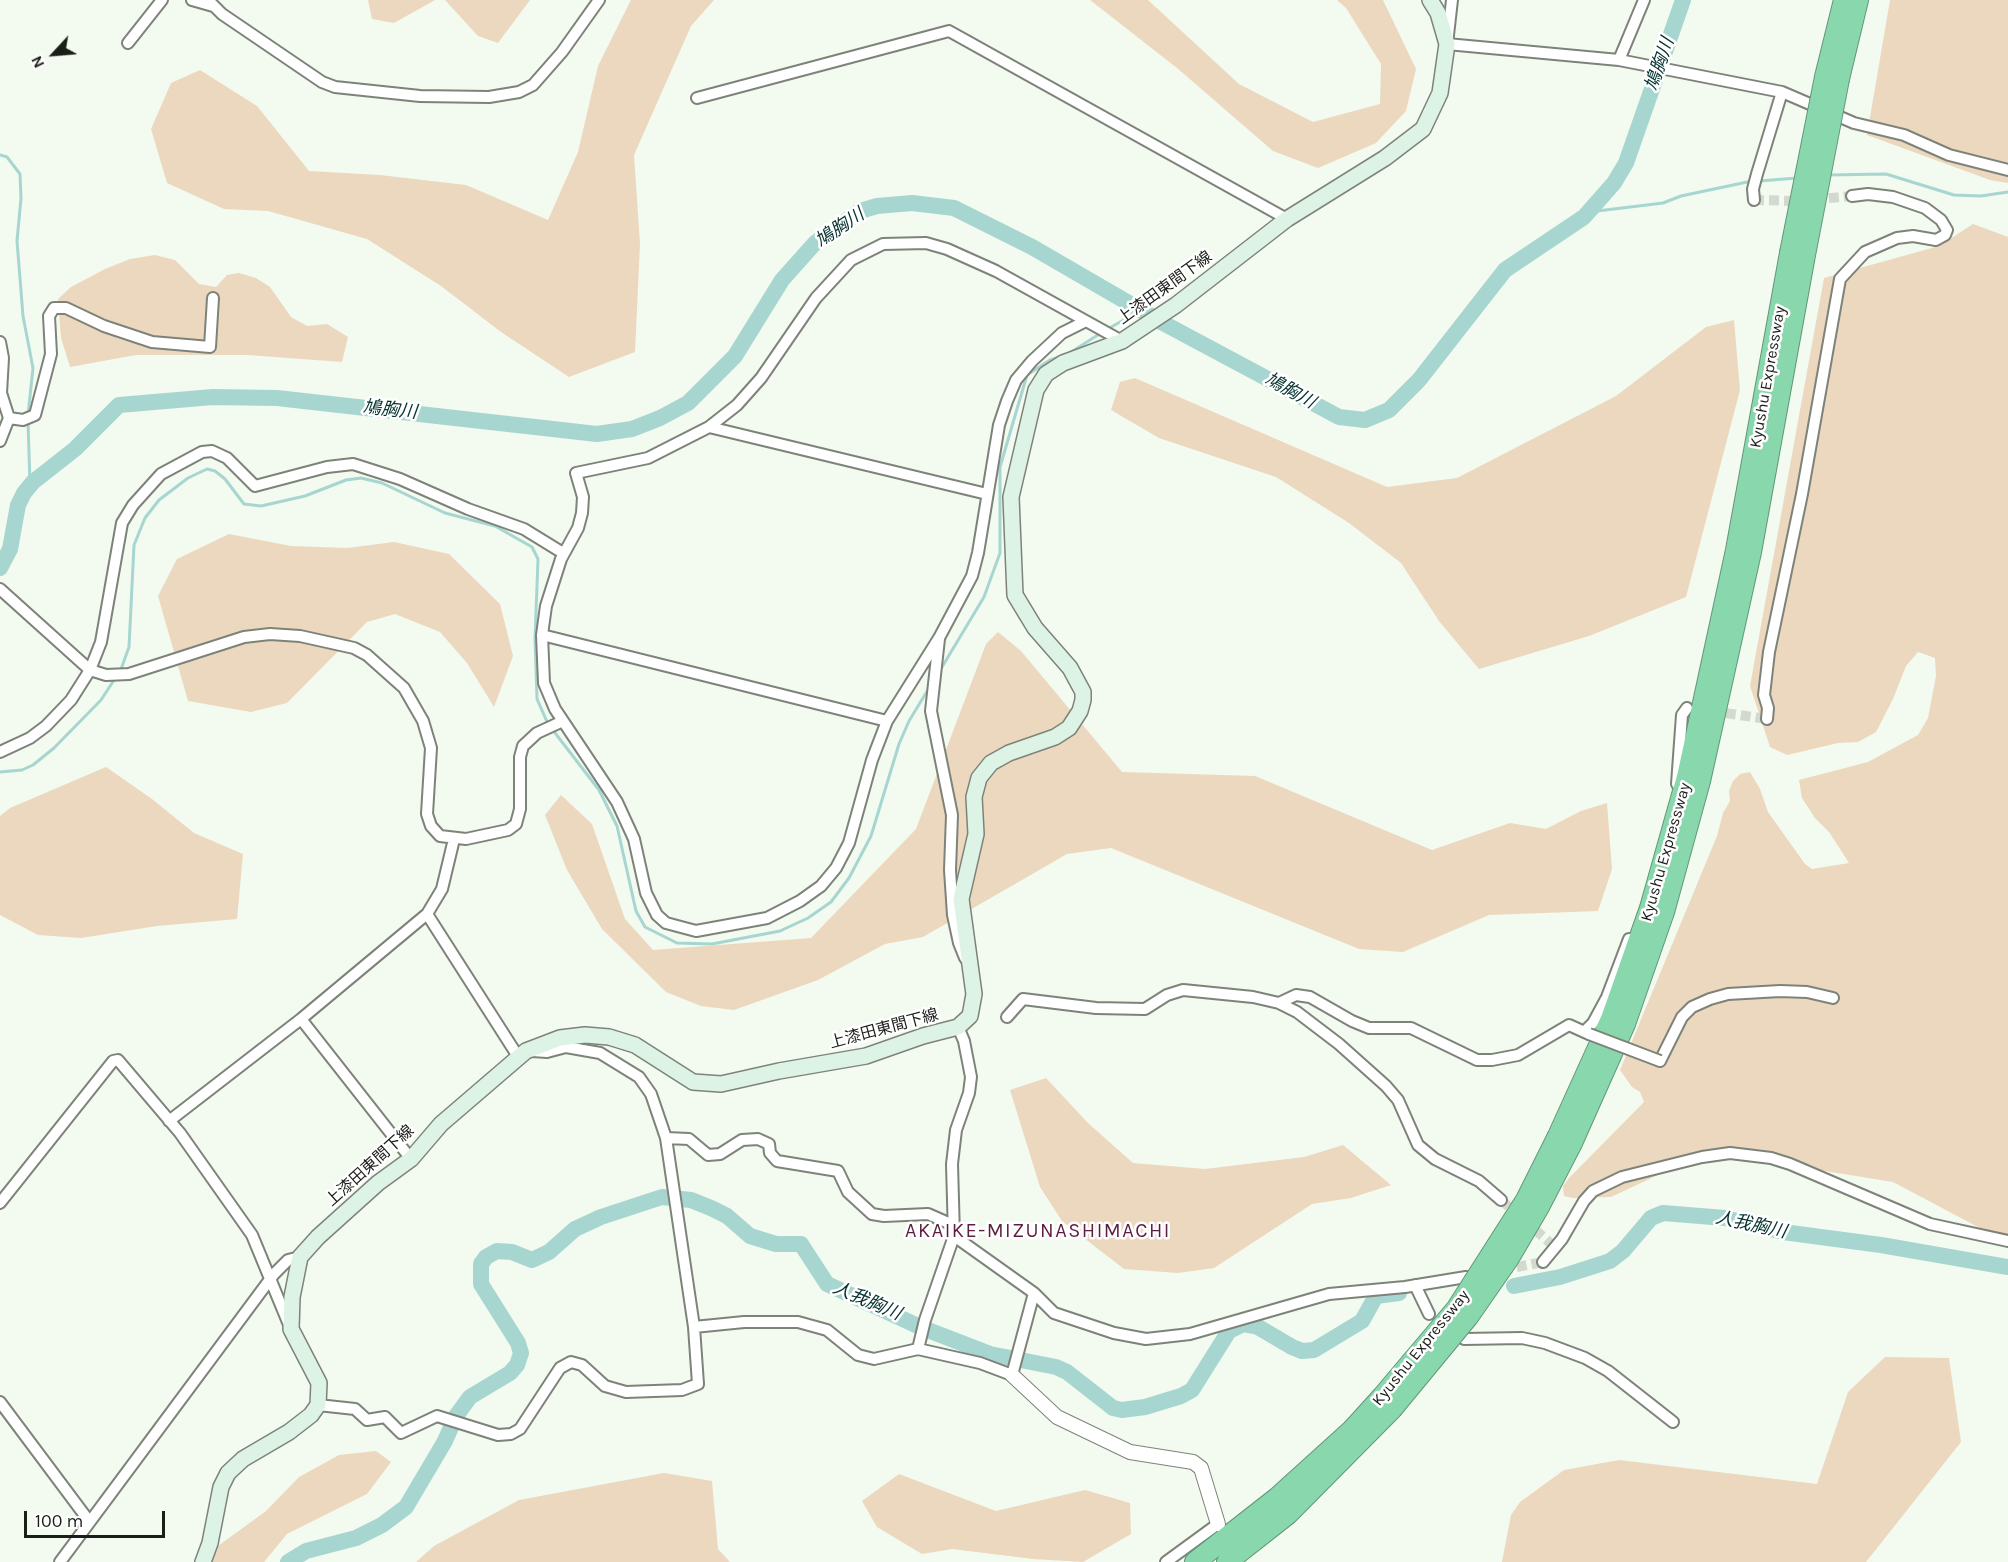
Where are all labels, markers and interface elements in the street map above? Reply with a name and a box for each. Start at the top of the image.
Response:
north arrow [24,24,84,84]
water label: 鳩胸川 [1641,35,1679,93]
text: N [26,53,48,71]
water label: 鳩胸川 [812,204,868,252]
street label: 上漆田東間下線 [1114,247,1216,329]
street label: Kyushu Expressway [1746,305,1790,449]
water label: 鳩胸川 [1261,368,1319,414]
water label: 鳩胸川 [362,396,418,424]
street label: Kyushu Expressway [1637,780,1695,924]
street label: 上漆田東間下線 [827,1005,941,1053]
street label: 上漆田東間下線 [322,1121,418,1211]
water label: 人我胸川 [1714,1207,1788,1243]
district label: AKAIKE-MIZUNASHIMACHI [905,1219,1171,1243]
water label: 人我胸川 [830,1277,904,1325]
street label: Kyushu Expressway [1368,1286,1474,1410]
scale bar [27,1499,168,1537]
text: 100 m [35,1510,83,1532]

